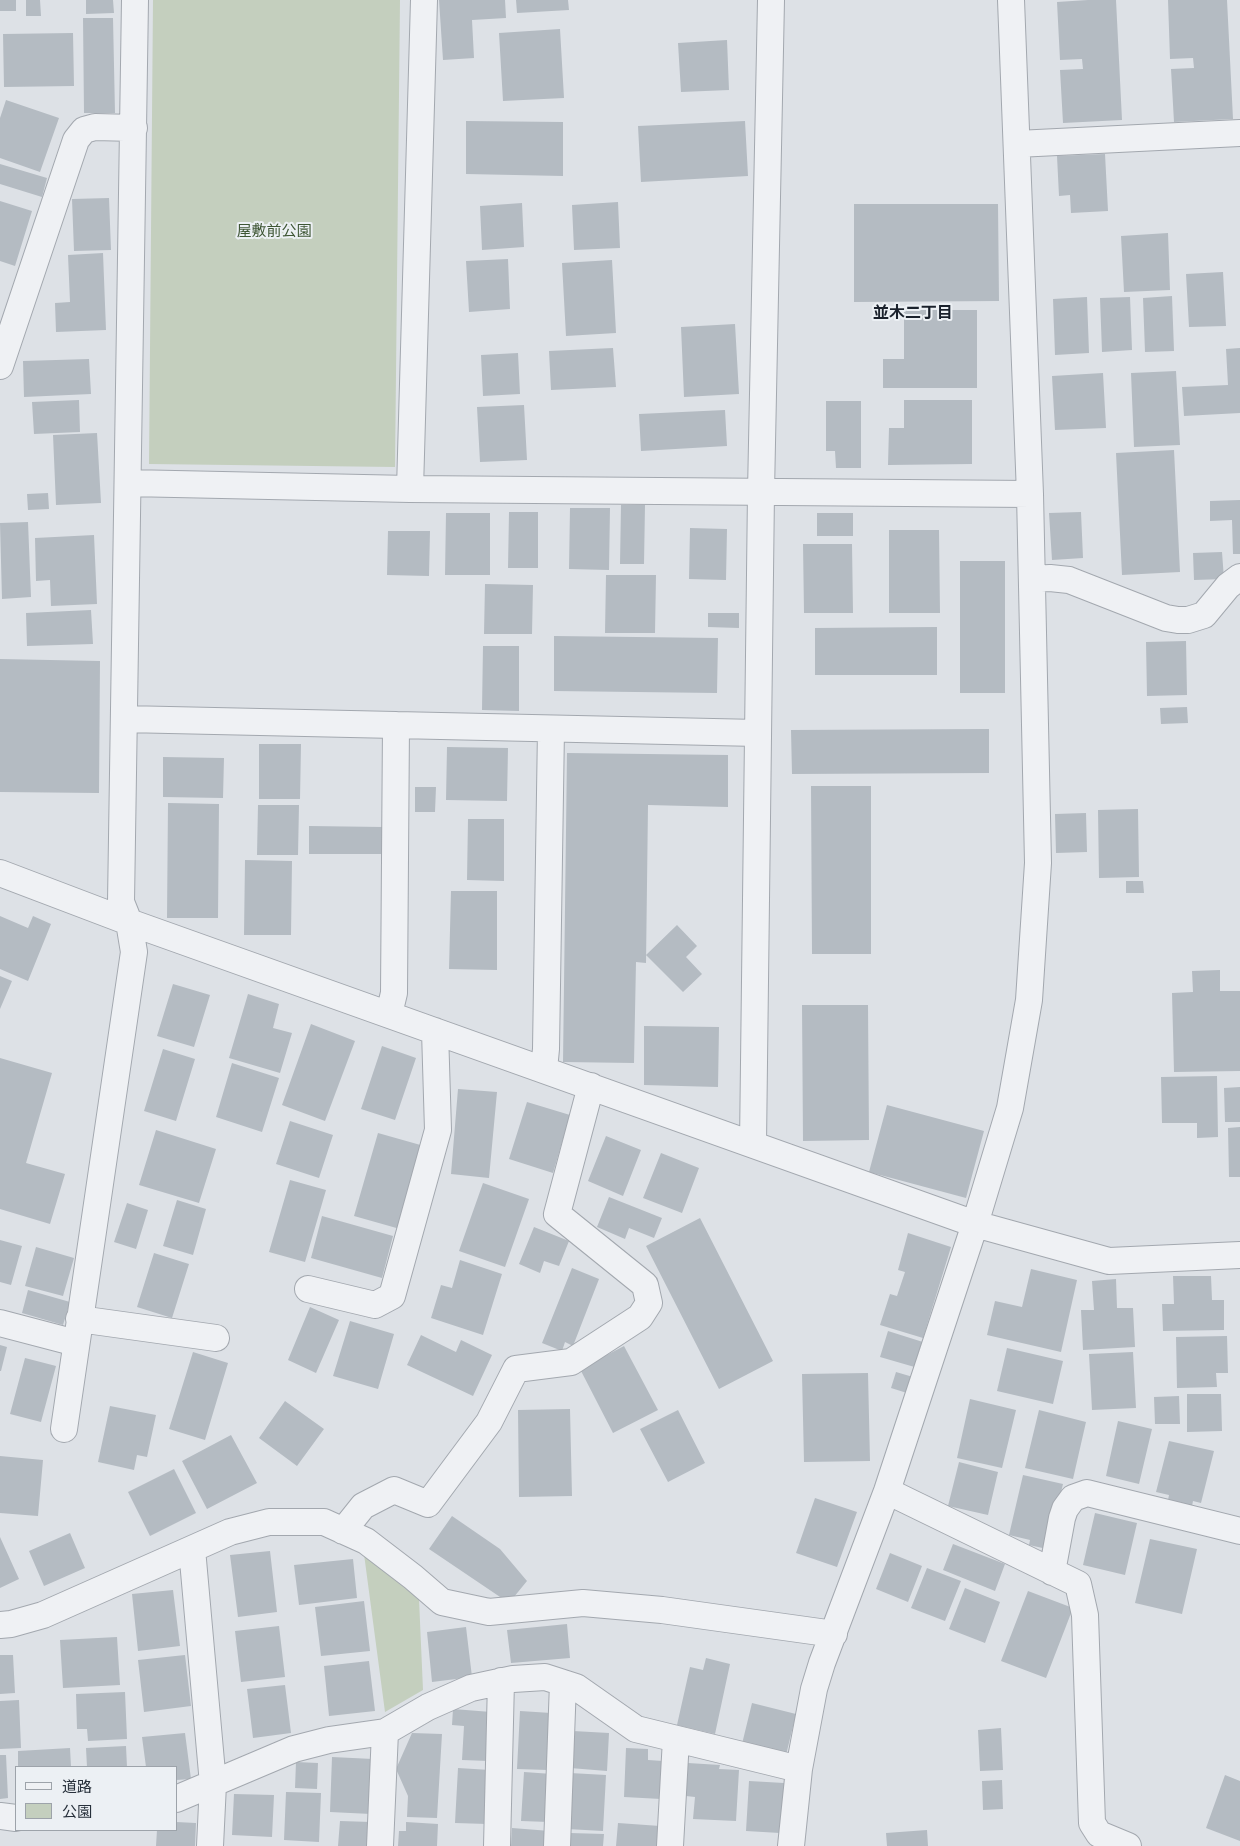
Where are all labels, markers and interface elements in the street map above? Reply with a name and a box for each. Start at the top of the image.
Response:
park label: 屋敷前公園 [237,223,311,241]
district label: 並木二丁目 [873,304,953,324]
legend [15,1766,178,1831]
text: 道路 [62,1778,92,1796]
text: 公園 [62,1803,92,1821]

